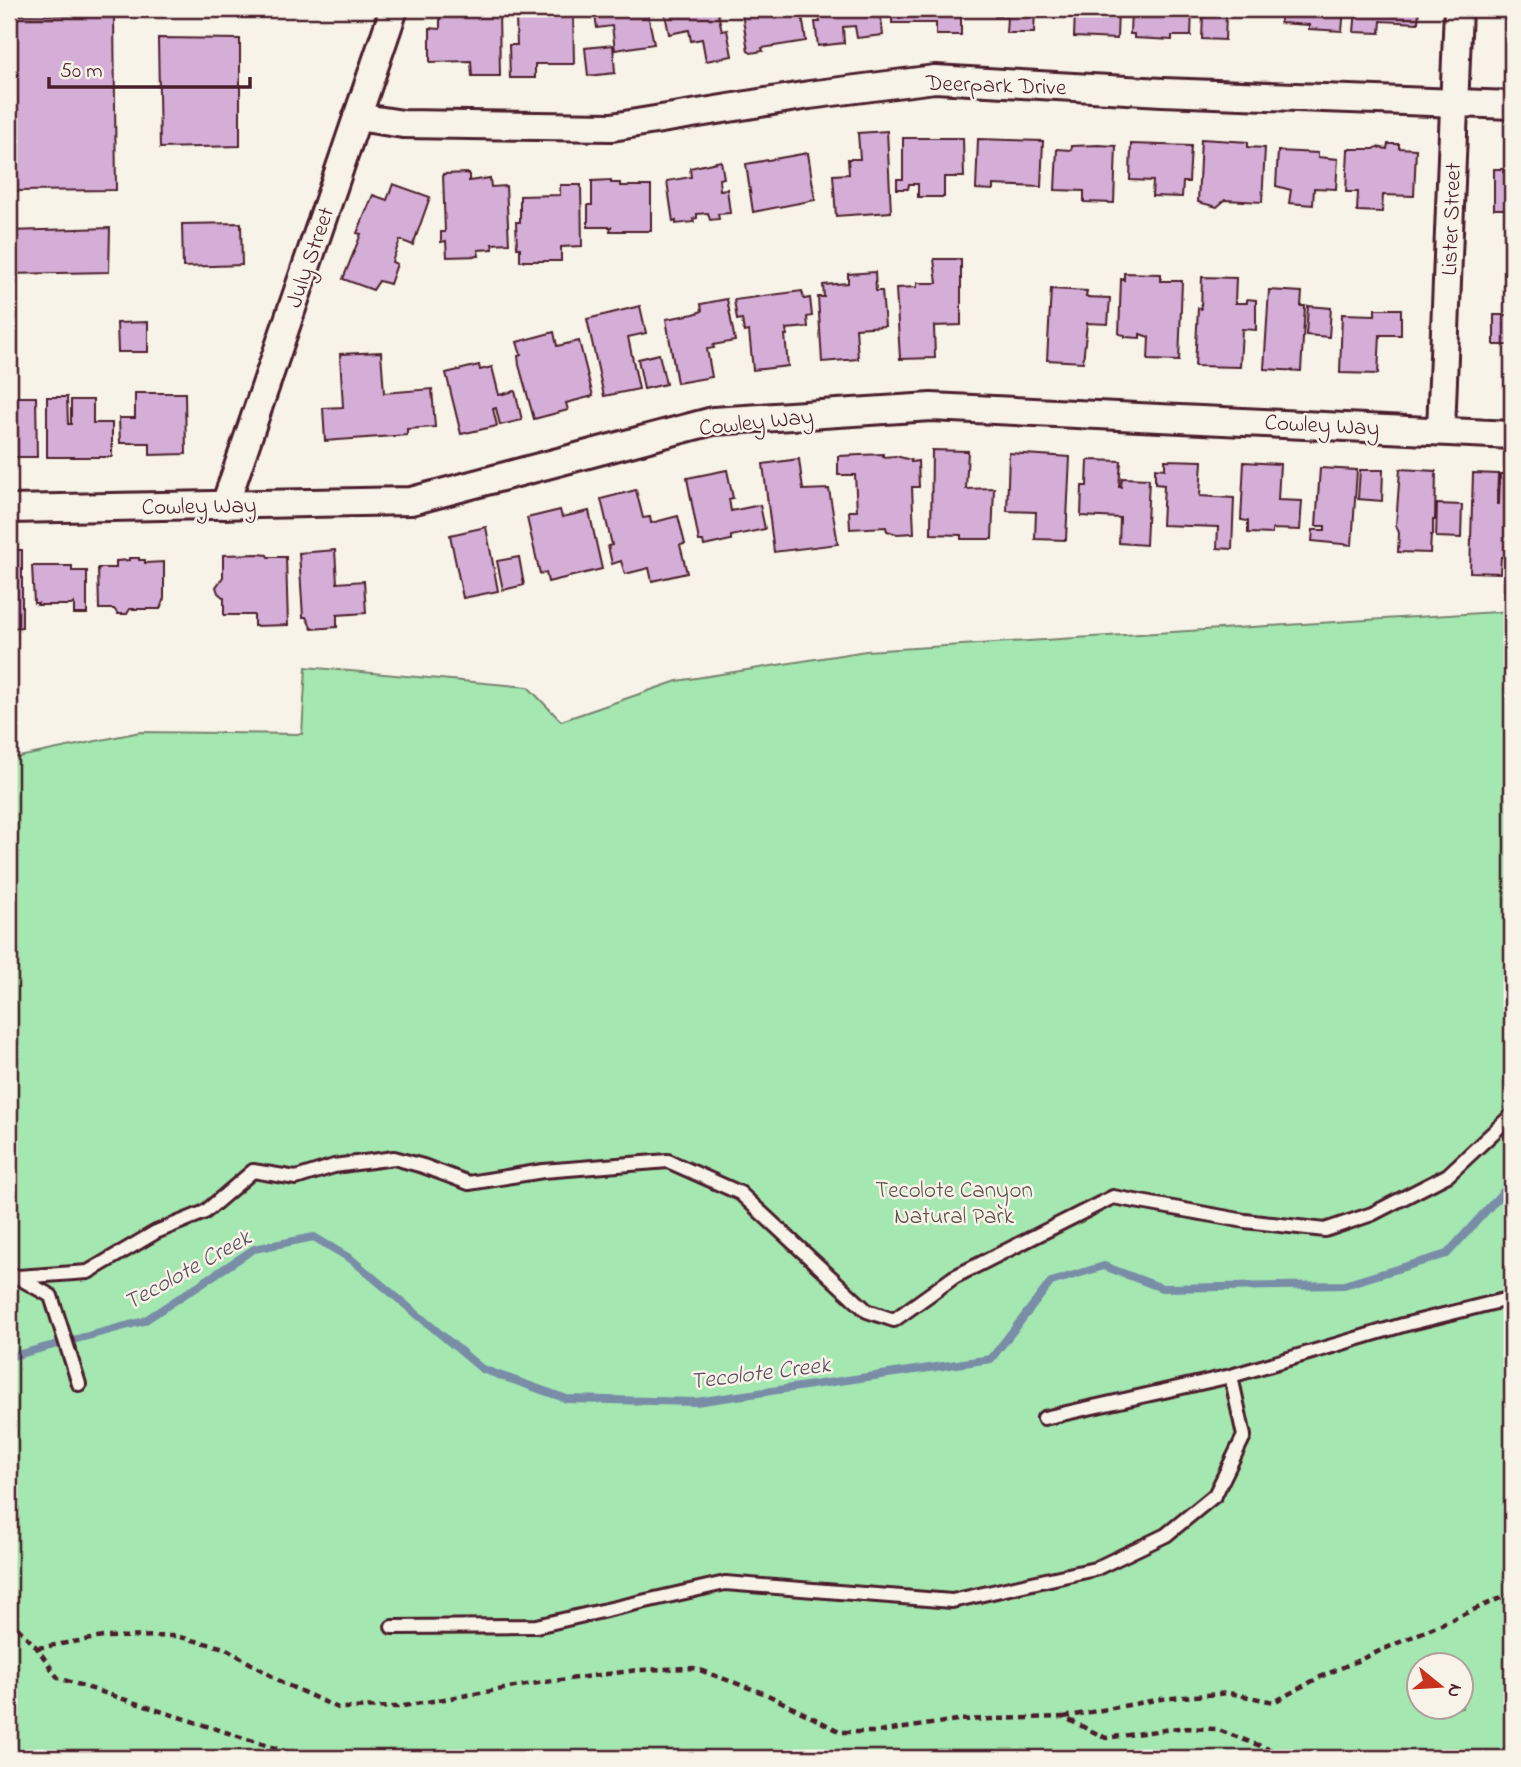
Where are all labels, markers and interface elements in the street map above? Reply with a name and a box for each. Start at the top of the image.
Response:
scale bar [49,46,250,90]
text: 50 m [60,57,103,87]
street label: Deerpark Drive [924,68,1067,105]
street label: Lister Street [1434,162,1471,276]
street label: July Street [279,203,346,313]
street label: Cowley Way [697,401,815,448]
street label: Cowley Way [1263,407,1380,448]
street label: Cowley Way [141,490,257,527]
park label: Tecolote Canyon Natural Park [875,1175,1033,1234]
water label: Tecolote Creek [118,1221,260,1321]
water label: Tecolote Creek [688,1348,834,1400]
north arrow [1406,1652,1476,1722]
text: N [1439,1680,1469,1701]

